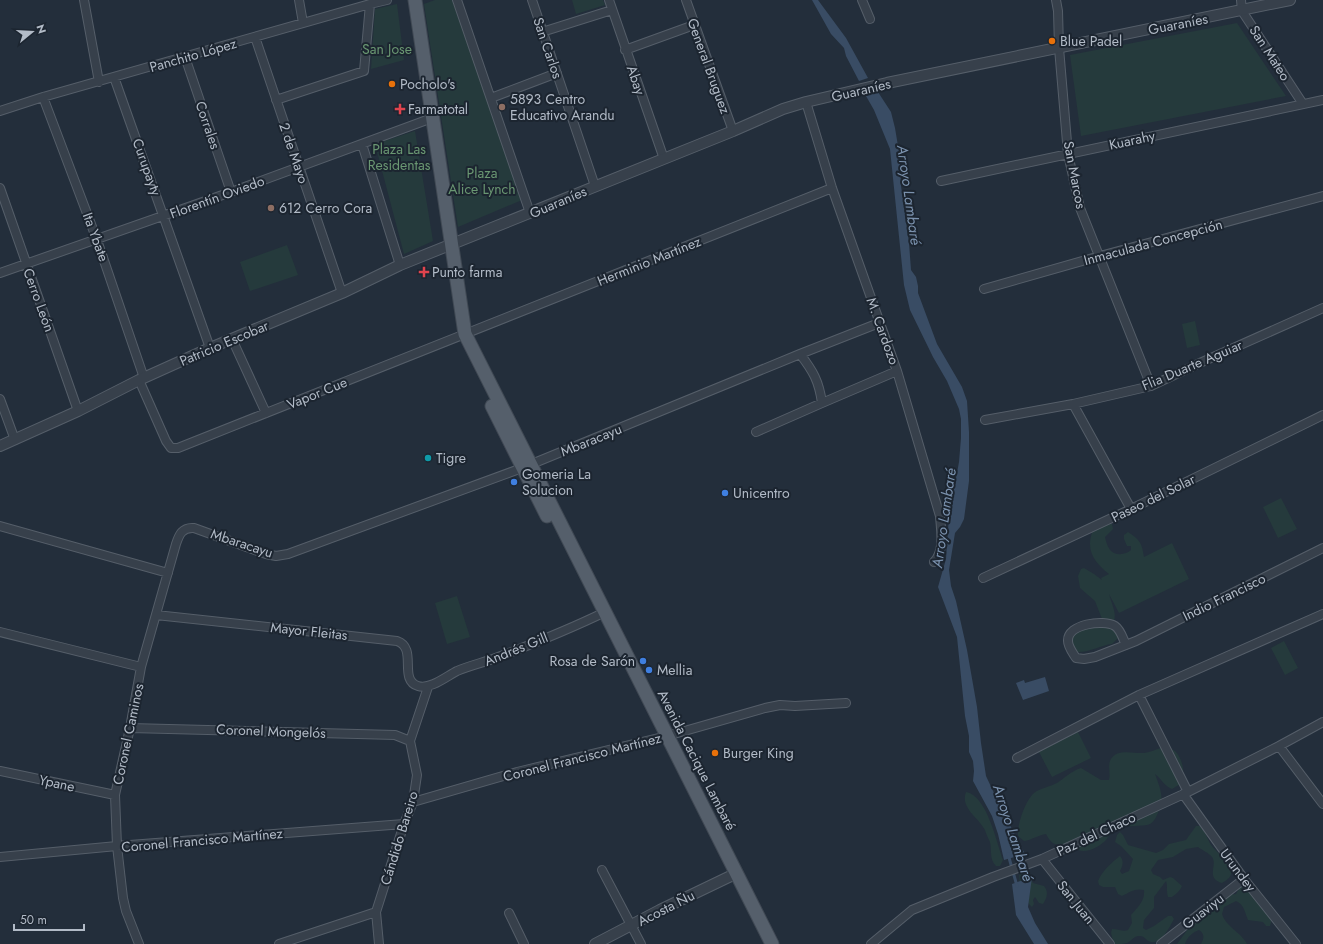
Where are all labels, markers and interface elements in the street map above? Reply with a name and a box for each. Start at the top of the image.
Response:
street label: Guaraníes [1146,8,1210,40]
north arrow [12,12,52,52]
street label: San Carlos [528,15,568,82]
street label: General Bruguez [682,15,736,117]
street label: San Mateo [1245,21,1296,85]
text: N [33,22,50,36]
place label: Blue Padel [1060,31,1122,51]
street label: Panchito López [147,33,239,77]
marker: Blue Padel [1047,36,1057,46]
park label: San Jose [362,39,412,59]
street label: Abay [622,63,651,98]
street label: Guaraníes [829,73,893,107]
place label: Pocholo's [400,74,456,94]
marker: Pocholo's [387,79,397,89]
place label: 5893 Centro Educativo Arandu [510,89,615,125]
street label: Corrales [190,98,226,152]
place label: Farmatotal [408,99,468,119]
marker: 5893 Centro Educativo Arandu [497,102,507,112]
marker: Farmatotal [395,104,405,114]
street label: 2 de Mayo [274,120,314,186]
street label: Kuarahy [1107,125,1158,155]
street label: Curupayty [127,136,167,199]
park label: Plaza Las Residentas [368,139,431,175]
street label: San Marcos [1059,139,1091,211]
water label: Arroyo Lambaré [891,143,927,247]
park label: Plaza Alice Lynch [448,163,516,199]
street label: Florentín Oviedo [167,170,267,223]
street label: Guaraníes [526,181,590,223]
place label: 612 Cerro Cora [279,198,372,218]
marker: 612 Cerro Cora [266,203,276,213]
street label: Ita Ybate [78,210,114,264]
street label: Inmaculada Concepción [1081,214,1225,270]
street label: Herminio Martínez [594,231,704,291]
place label: Punto farma [432,262,503,282]
street label: Cerro León [18,265,60,335]
marker: Punto farma [419,267,429,277]
street label: M. Cardozo [862,295,905,368]
street label: Patricio Escobar [176,315,272,371]
street label: Flia Duarte Aguiar [1139,335,1246,395]
street label: Vapor Cue [284,372,350,414]
street label: Mbaracayu [557,419,625,461]
place label: Tigre [436,448,466,468]
marker: Tigre [423,453,433,463]
place label: Gomeria La Solucion [522,464,591,500]
water label: Arroyo Lambaré [926,466,962,570]
street label: Paseo del Solar [1108,469,1199,527]
marker: Gomeria La Solucion [509,477,519,487]
place label: Unicentro [733,483,790,503]
marker: Unicentro [720,488,730,498]
street label: Mbaracayu [208,524,276,562]
street label: Indio Francisco [1179,568,1269,626]
street label: Mayor Fleitas [269,617,349,645]
street label: Andrés Gill [481,627,551,671]
place label: Rosa de Sarón [550,651,635,671]
marker: Rosa de Sarón [638,656,648,666]
place label: Mellia [657,660,692,680]
marker: Mellia [644,665,654,675]
street label: Coronel Caminos [108,681,149,786]
street label: Avenida Cacique Lambaré [653,686,741,834]
street label: Coronel Mongelós [216,719,326,743]
street label: Coronel Francisco Martínez [501,728,664,786]
place label: Burger King [723,743,794,763]
marker: Burger King [710,748,720,758]
street label: Ypane [37,769,77,797]
water label: Arroyo Lambaré [987,781,1039,885]
street label: Cándido Bareiro [375,788,423,887]
street label: Paz del Chaco [1053,807,1139,861]
street label: Coronel Francisco Martínez [120,823,284,857]
street label: Urundey [1215,844,1261,896]
street label: San Juan [1052,876,1100,928]
street label: Acosta Ñu [634,885,698,931]
street label: Guaviyu [1178,888,1228,934]
scale bar [14,906,84,932]
text: 50 m [20,911,47,929]

